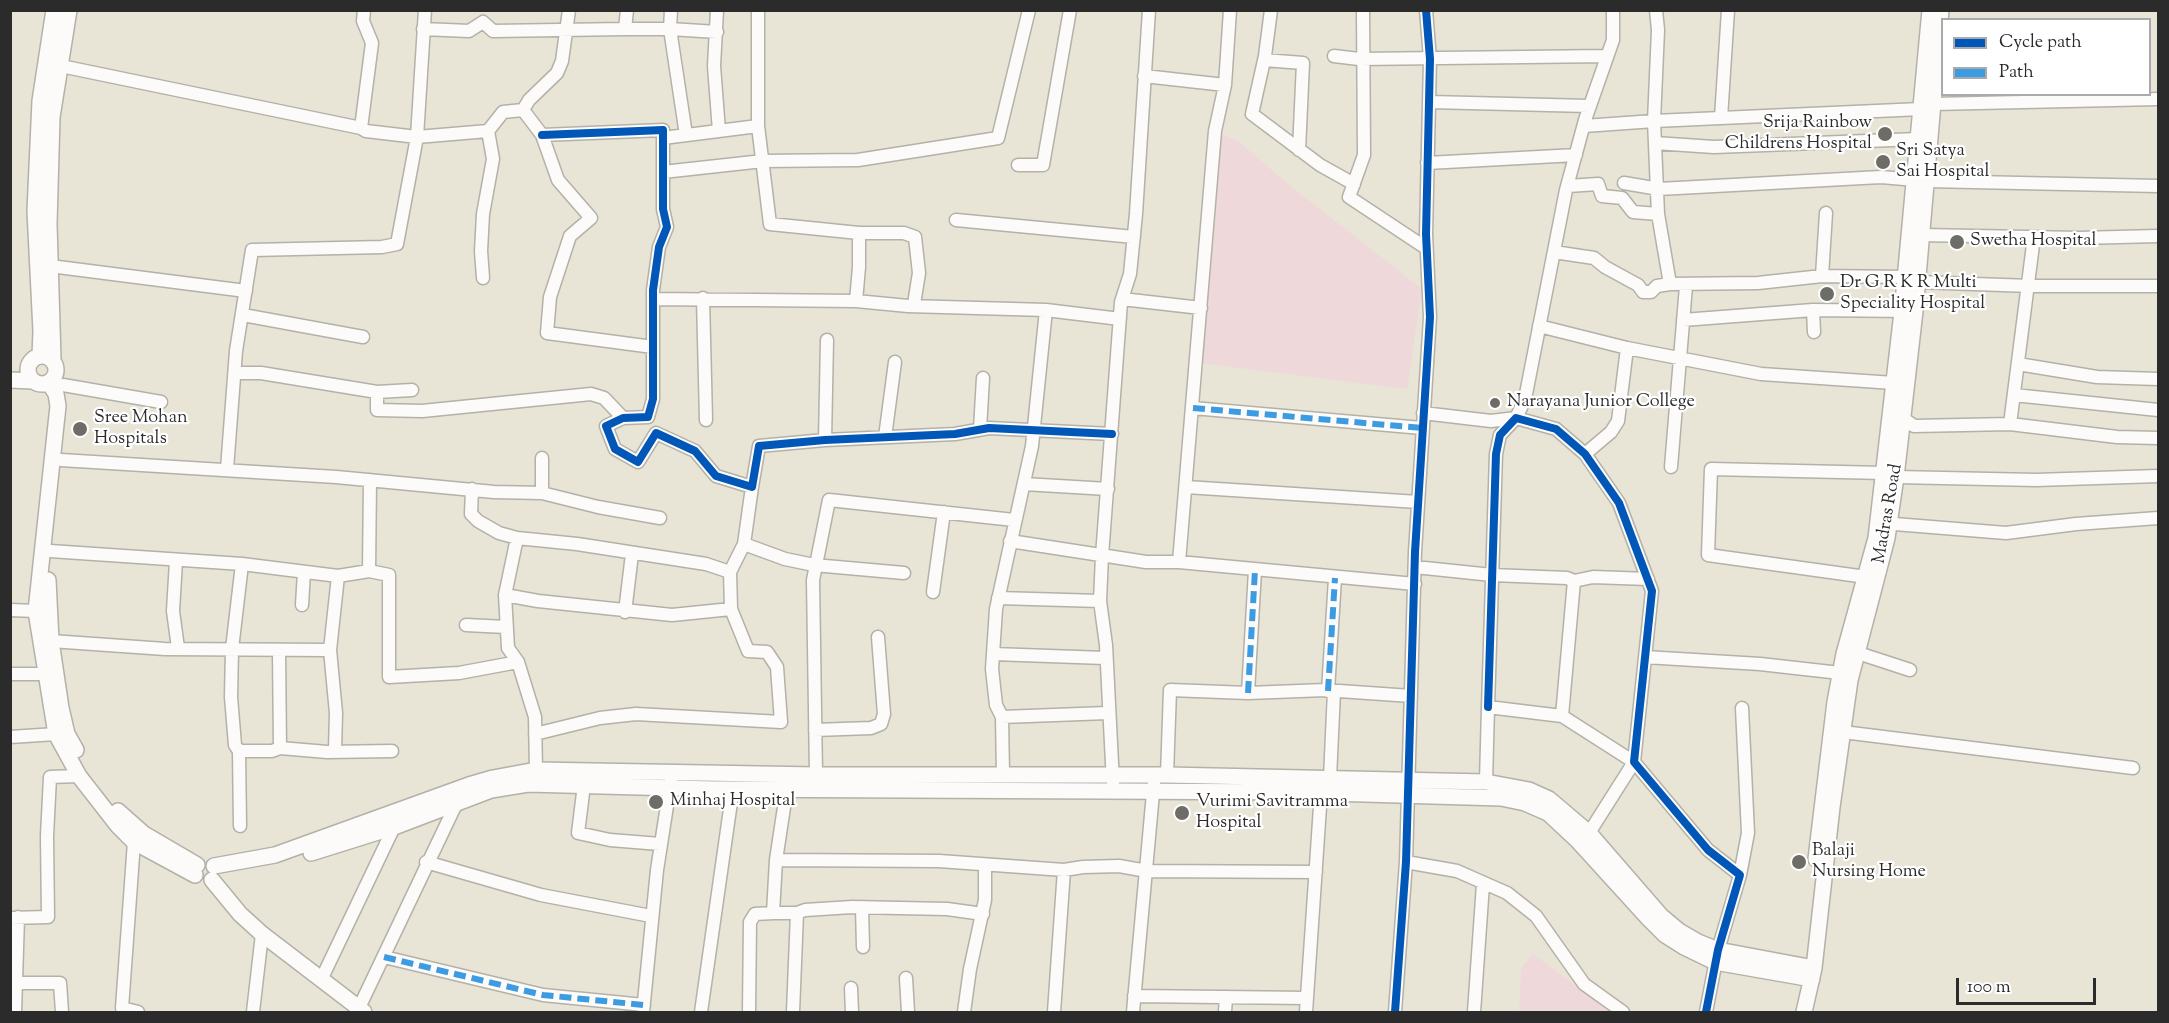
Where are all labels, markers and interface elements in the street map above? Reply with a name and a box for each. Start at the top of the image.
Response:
legend [1941,18,2151,96]
text: Cycle path [1999,30,2082,56]
text: Path [1999,60,2034,86]
place label: Srija Rainbow Childrens Hospital [1725,113,1872,156]
marker: Srija Rainbow Childrens Hospital [1876,125,1894,143]
place label: Sri Satya Sai Hospital [1896,141,1990,184]
marker: Sri Satya Sai Hospital [1874,153,1892,171]
place label: Swetha Hospital [1970,231,2096,253]
marker: Swetha Hospital [1948,233,1966,251]
place label: Dr G R K R Multi Speciality Hospital [1840,273,1985,316]
marker: Dr G R K R Multi Speciality Hospital [1818,285,1836,303]
place label: Narayana Junior College [1507,392,1695,414]
marker: Narayana Junior College [1488,396,1502,410]
place label: Sree Mohan Hospitals [94,408,188,450]
marker: Sree Mohan Hospitals [71,420,89,438]
street label: Madras Road [1870,462,1908,566]
place label: Minhaj Hospital [670,791,795,813]
place label: Vurimi Savitramma Hospital [1196,792,1348,834]
marker: Minhaj Hospital [647,793,665,811]
marker: Vurimi Savitramma Hospital [1173,804,1191,822]
place label: Balaji Nursing Home [1812,841,1926,884]
marker: Balaji Nursing Home [1790,853,1808,871]
scale bar [1959,966,2098,1004]
text: 100 m [1967,975,2011,1001]

